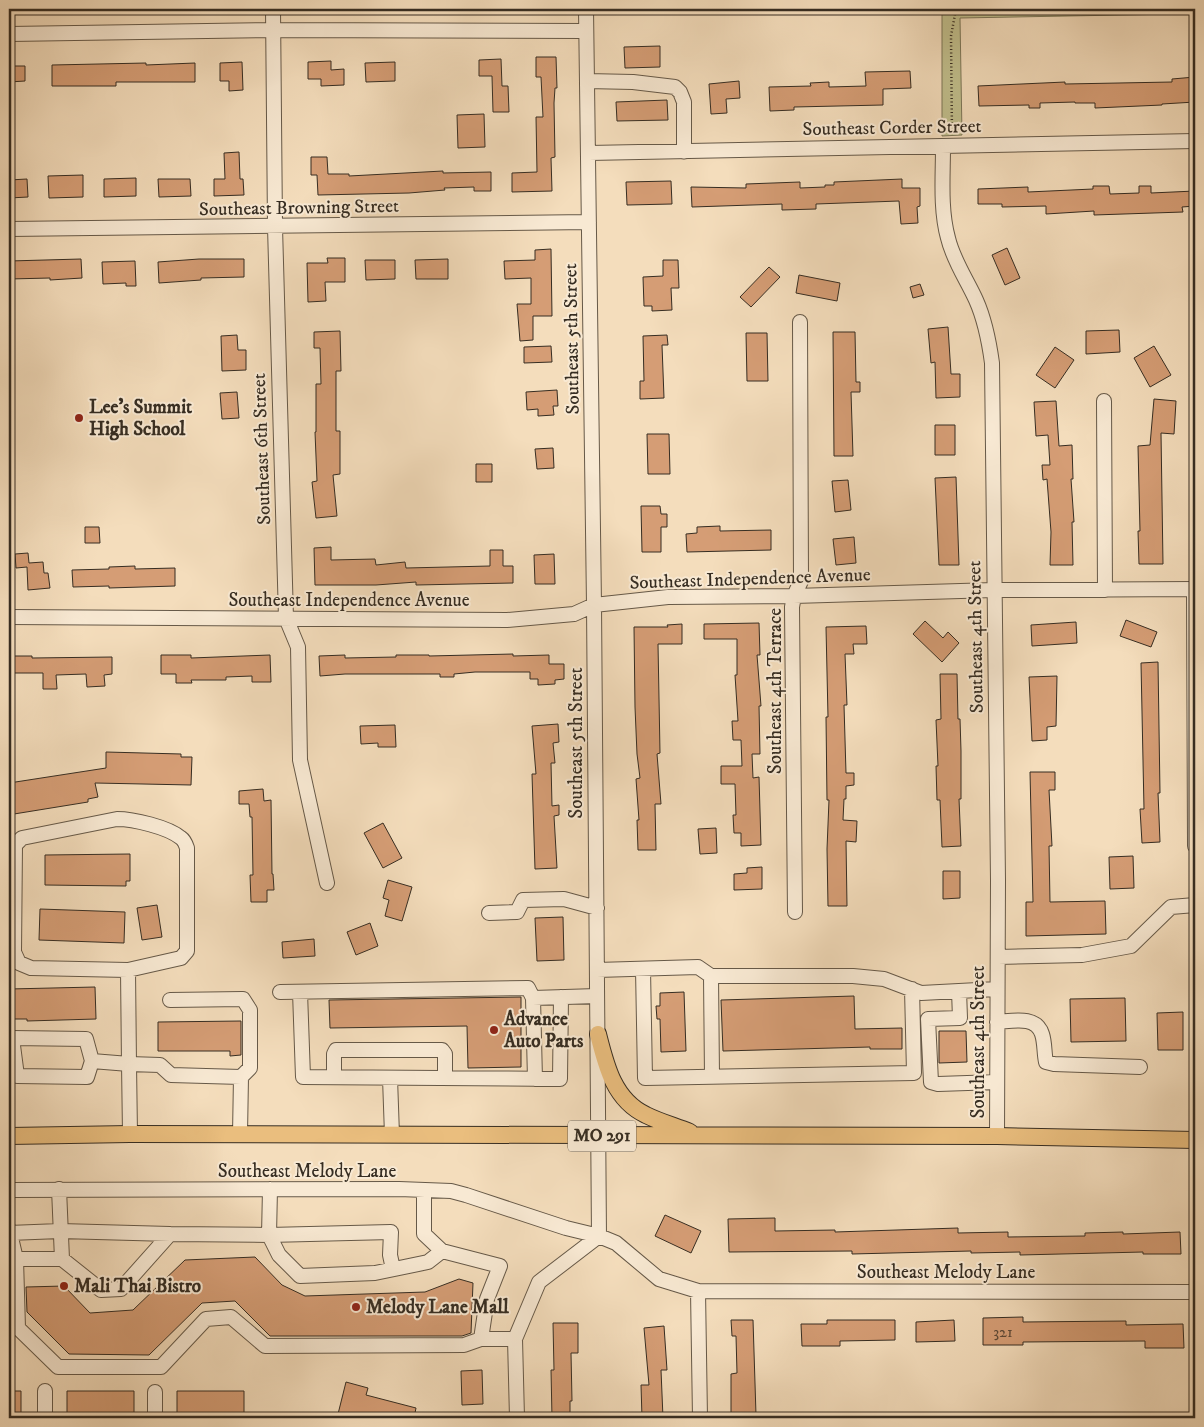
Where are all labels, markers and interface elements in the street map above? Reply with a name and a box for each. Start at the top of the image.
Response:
street label: Southeast Corder Street [802,115,982,141]
street label: Southeast Browning Street [199,195,399,221]
street label: Southeast 5th Street [559,263,585,415]
street label: Southeast 6th Street [248,373,276,525]
place label: Lee's Summit High School [89,396,193,441]
marker: Lee's Summit High School [73,412,85,424]
street label: Southeast 4th Street [963,560,989,714]
street label: Southeast Independence Avenue [629,563,871,595]
street label: Southeast Independence Avenue [228,589,470,612]
street label: Southeast 4th Terrace [764,608,787,774]
street label: Southeast 5th Street [565,667,588,819]
street label: Southeast 4th Street [967,966,990,1118]
place label: Advance Auto Parts [503,1008,584,1053]
marker: Advance Auto Parts [488,1024,500,1036]
road number: MO 291 [568,1120,636,1152]
street label: Southeast Melody Lane [218,1160,396,1183]
street label: Southeast Melody Lane [857,1261,1035,1284]
place label: Mali Thai Bistro [74,1275,201,1298]
marker: Mali Thai Bistro [58,1280,70,1292]
place label: Melody Lane Mall [366,1296,509,1319]
marker: Melody Lane Mall [350,1301,362,1313]
house number: 321 [993,1322,1013,1342]

